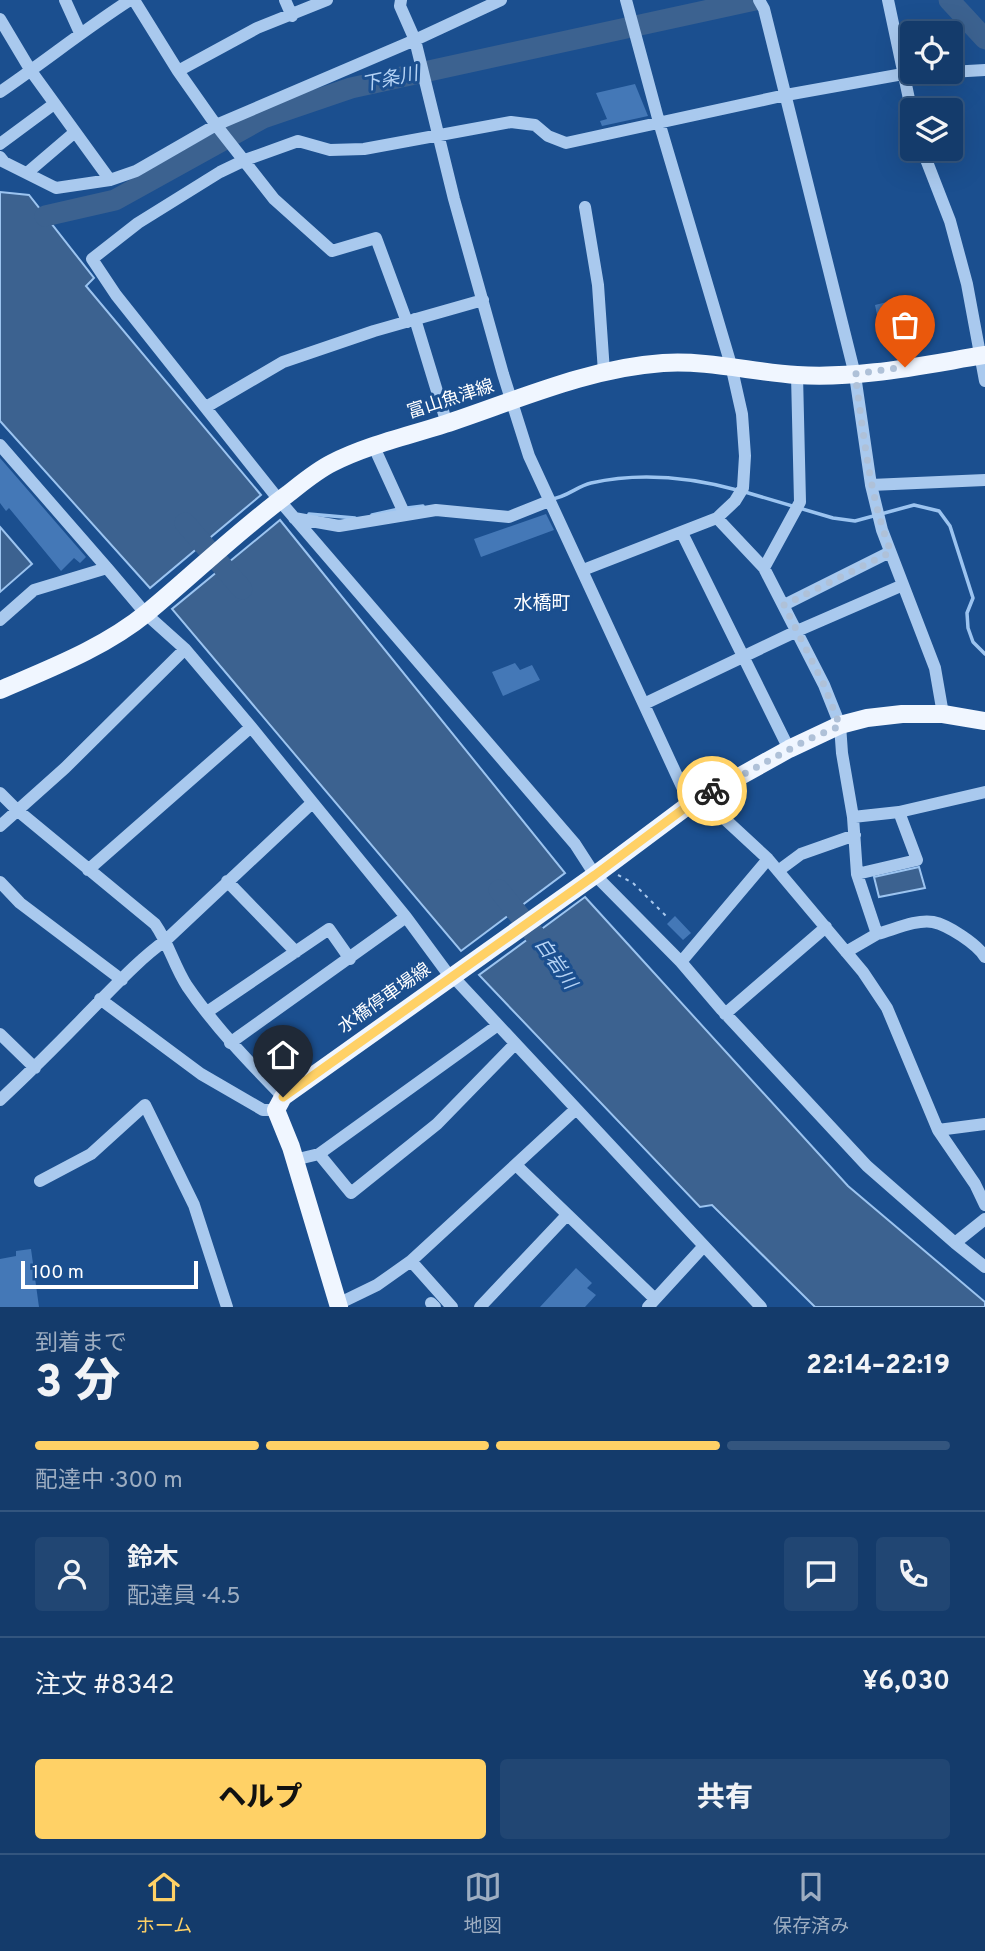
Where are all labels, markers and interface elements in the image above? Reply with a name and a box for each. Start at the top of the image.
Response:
map controls [900,21,963,161]
button: locate [900,21,963,84]
water label: 下条川 [360,62,422,98]
button: layers [900,98,963,161]
pin [875,295,935,367]
icon: bag [886,306,924,344]
street label: 富山魚津線 [405,375,497,425]
district label: 水橋町 [513,592,571,616]
courier [677,756,747,826]
icon: bike [693,772,731,810]
water label: 白岩川 [529,934,582,996]
street label: 水橋停車場線 [334,959,436,1039]
pin [253,1025,313,1097]
icon: home [264,1036,302,1074]
scale bar [21,1258,198,1290]
text: 100 m [32,1261,84,1285]
text: 到着まで [35,1330,127,1359]
text: 22:14–22:19 [806,1350,950,1383]
text: 3 分 [35,1355,120,1414]
text: 配達中 · 300 m [35,1467,183,1496]
button: person [35,1537,109,1611]
button: chat [784,1537,858,1611]
button: phone [876,1537,950,1611]
text: 鈴木 [127,1543,179,1576]
text: 配達員 · 4.5 [127,1583,241,1612]
text: ¥6,030 [862,1666,950,1699]
text: 注文 #8342 [35,1670,174,1703]
button: ヘルプ [35,1759,486,1839]
button: 共有 [500,1759,950,1839]
tab: ホーム [136,1868,192,1939]
tab: 地図 [464,1868,502,1939]
tab: 保存済み [773,1868,849,1939]

